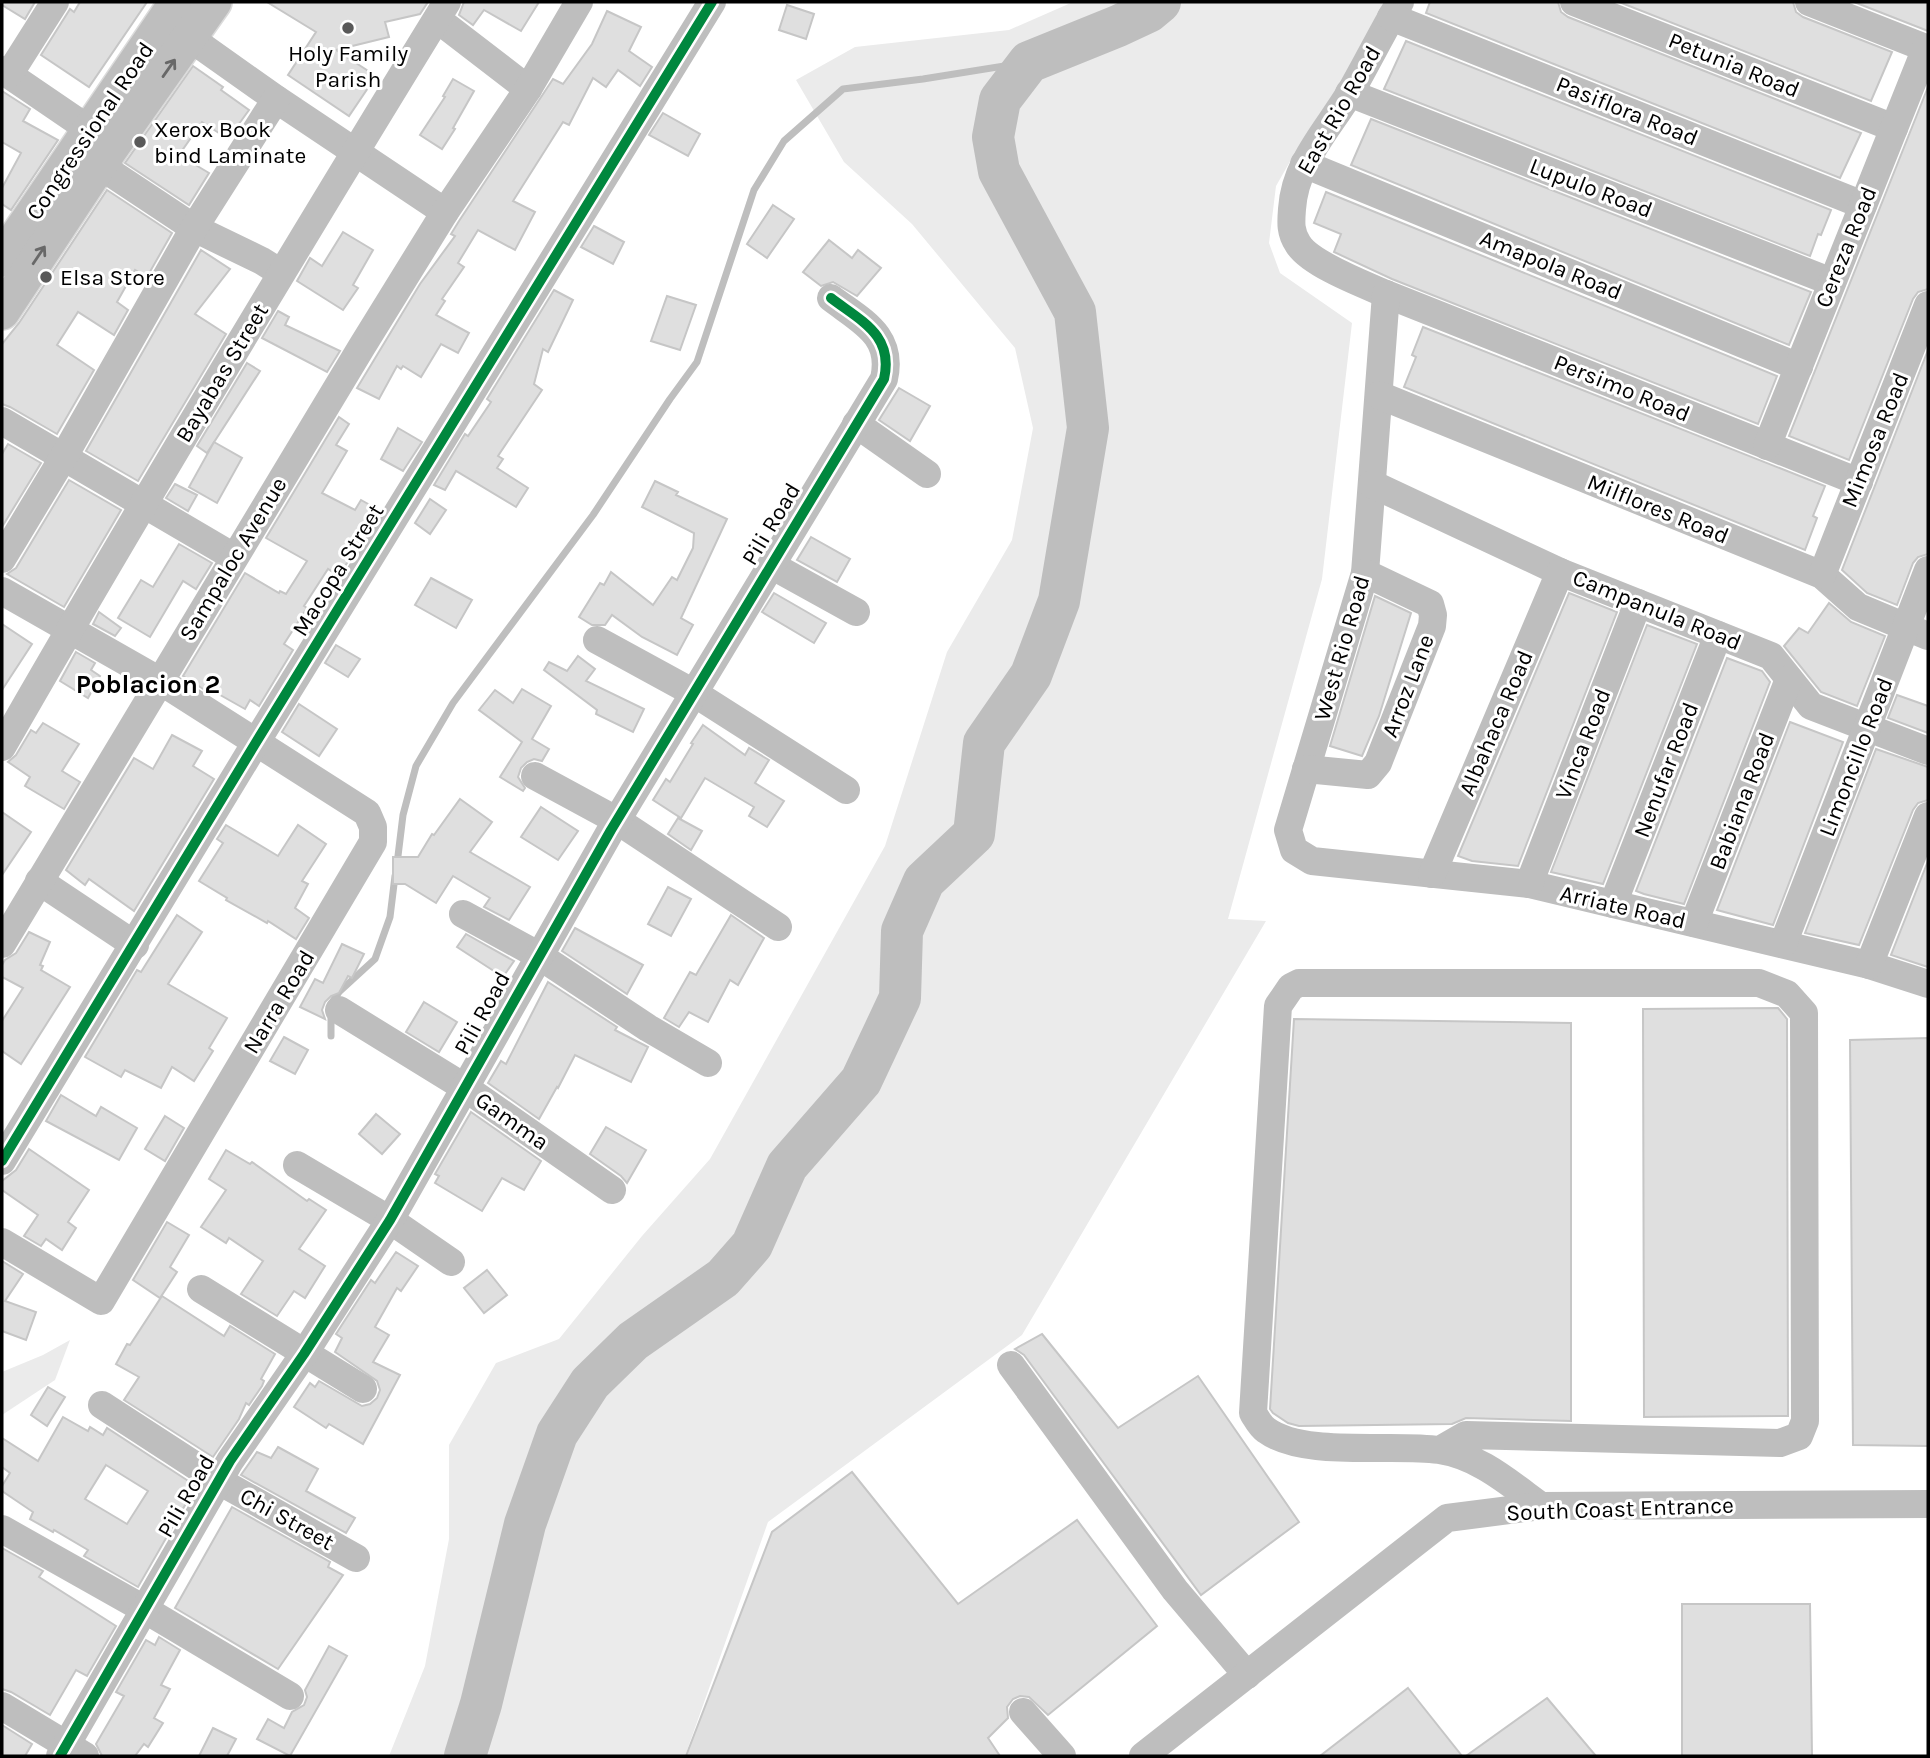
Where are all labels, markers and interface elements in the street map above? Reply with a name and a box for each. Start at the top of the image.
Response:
marker: Holy Family Parish [340,20,356,36]
street label: Petunia Road [1665,26,1803,104]
street label: Congressional Road [20,37,160,225]
place label: Holy Family Parish [288,40,408,93]
street label: East Rio Road [1291,41,1387,179]
one-way arrow [161,59,176,78]
street label: Pasiflora Road [1552,70,1702,152]
place label: Xerox Book bind Laminate [154,116,306,169]
marker: Xerox Book bind Laminate [132,134,148,150]
street label: Lupulo Road [1526,152,1656,224]
street label: Cereza Road [1810,183,1882,311]
street label: Amapola Road [1476,224,1626,306]
one-way arrow [32,245,46,265]
place label: Elsa Store [60,264,165,291]
marker: Elsa Store [38,269,54,285]
street label: Bayabas Street [170,298,274,447]
street label: Persimo Road [1550,348,1694,428]
street label: Mimosa Road [1836,368,1914,512]
street label: Milflores Road [1583,468,1733,550]
street label: Sampaloc Avenue [173,472,293,646]
street label: Pili Road [736,478,806,570]
street label: Macopa Street [286,498,390,641]
street label: Campanula Road [1569,564,1745,656]
street label: West Rio Road [1308,572,1376,724]
street label: Arroz Lane [1376,631,1440,741]
street label: Albahaca Road [1453,646,1539,800]
district label: Poblacion 2 [76,669,220,700]
street label: Limoncillo Road [1813,674,1899,840]
street label: Vinca Road [1550,685,1616,803]
street label: Nenufar Road [1628,699,1704,841]
street label: Babiana Road [1703,728,1781,874]
street label: Arriate Road [1557,879,1689,935]
street label: Narra Road [238,945,320,1059]
street label: Pili Road [448,967,516,1059]
street label: Gamma [470,1086,554,1156]
street label: Pili Road [151,1450,221,1542]
street label: Chi Street [235,1482,339,1556]
street label: South Coast Entrance [1506,1492,1734,1526]

